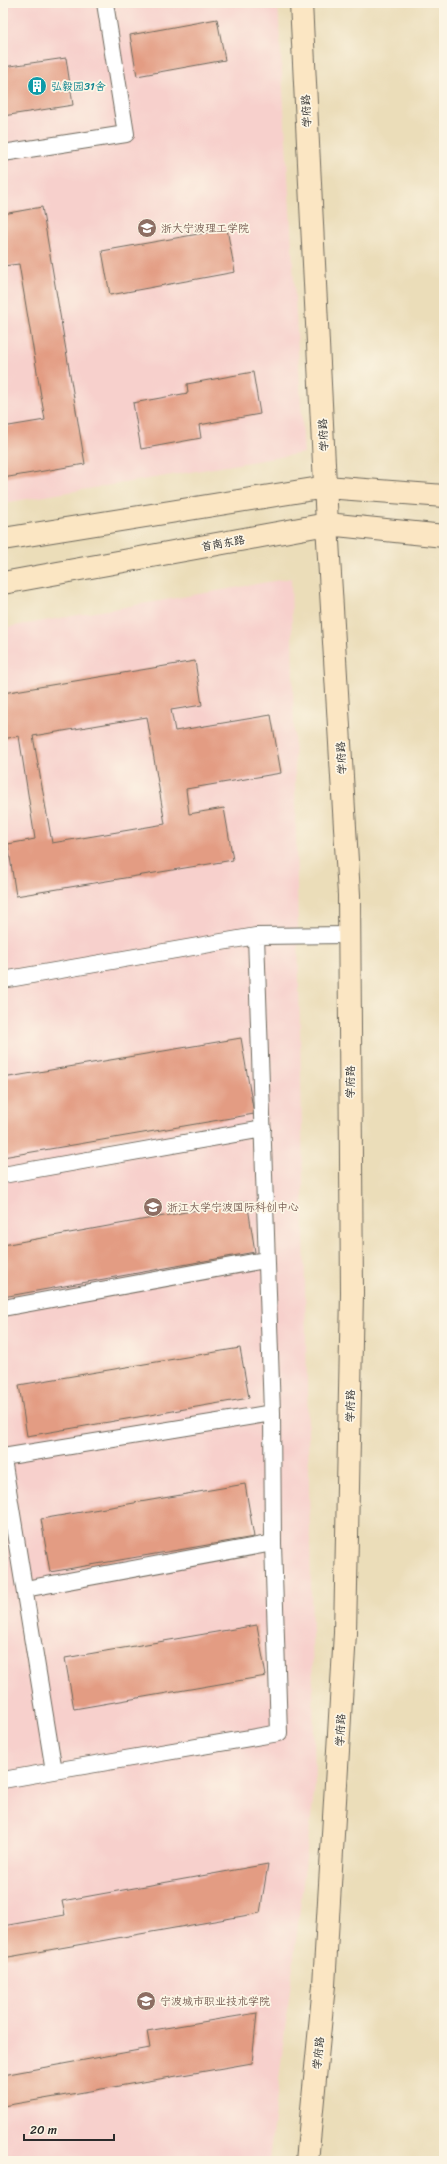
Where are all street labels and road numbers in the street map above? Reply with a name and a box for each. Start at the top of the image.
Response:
street label: 学府路 [296,94,317,128]
street label: 学府路 [313,418,334,452]
street label: 首南东路 [200,530,246,557]
street label: 学府路 [331,741,352,775]
street label: 学府路 [341,1066,360,1099]
street label: 学府路 [341,1389,360,1423]
street label: 学府路 [330,1713,351,1747]
street label: 学府路 [307,2036,330,2070]

